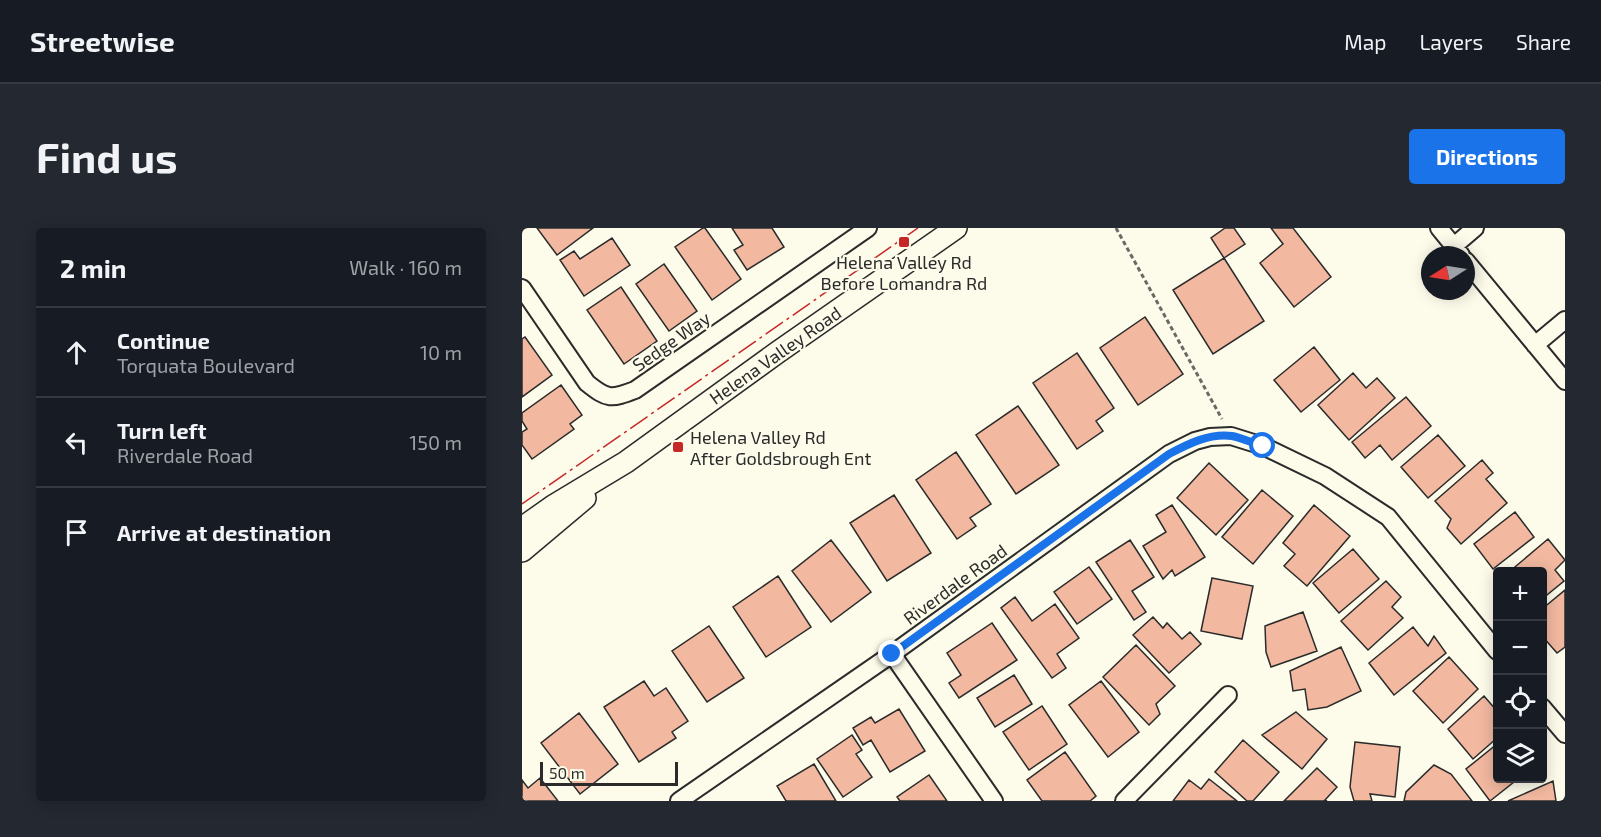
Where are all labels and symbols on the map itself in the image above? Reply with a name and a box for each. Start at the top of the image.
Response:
marker: Helena Valley Rd Before Lomandra Rd [897,235,911,249]
north arrow [1421,246,1475,300]
place label: Helena Valley Rd Before Lomandra Rd [821,251,987,294]
street label: Helena Valley Road [705,301,845,409]
street label: Sedge Way [628,306,714,376]
place label: Helena Valley Rd After Goldsbrough Ent [690,426,871,469]
route start [1249,432,1275,458]
marker: Helena Valley Rd After Goldsbrough Ent [671,440,685,454]
street label: Riverdale Road [899,539,1011,629]
route end [878,640,904,666]
scale bar [540,759,678,786]

